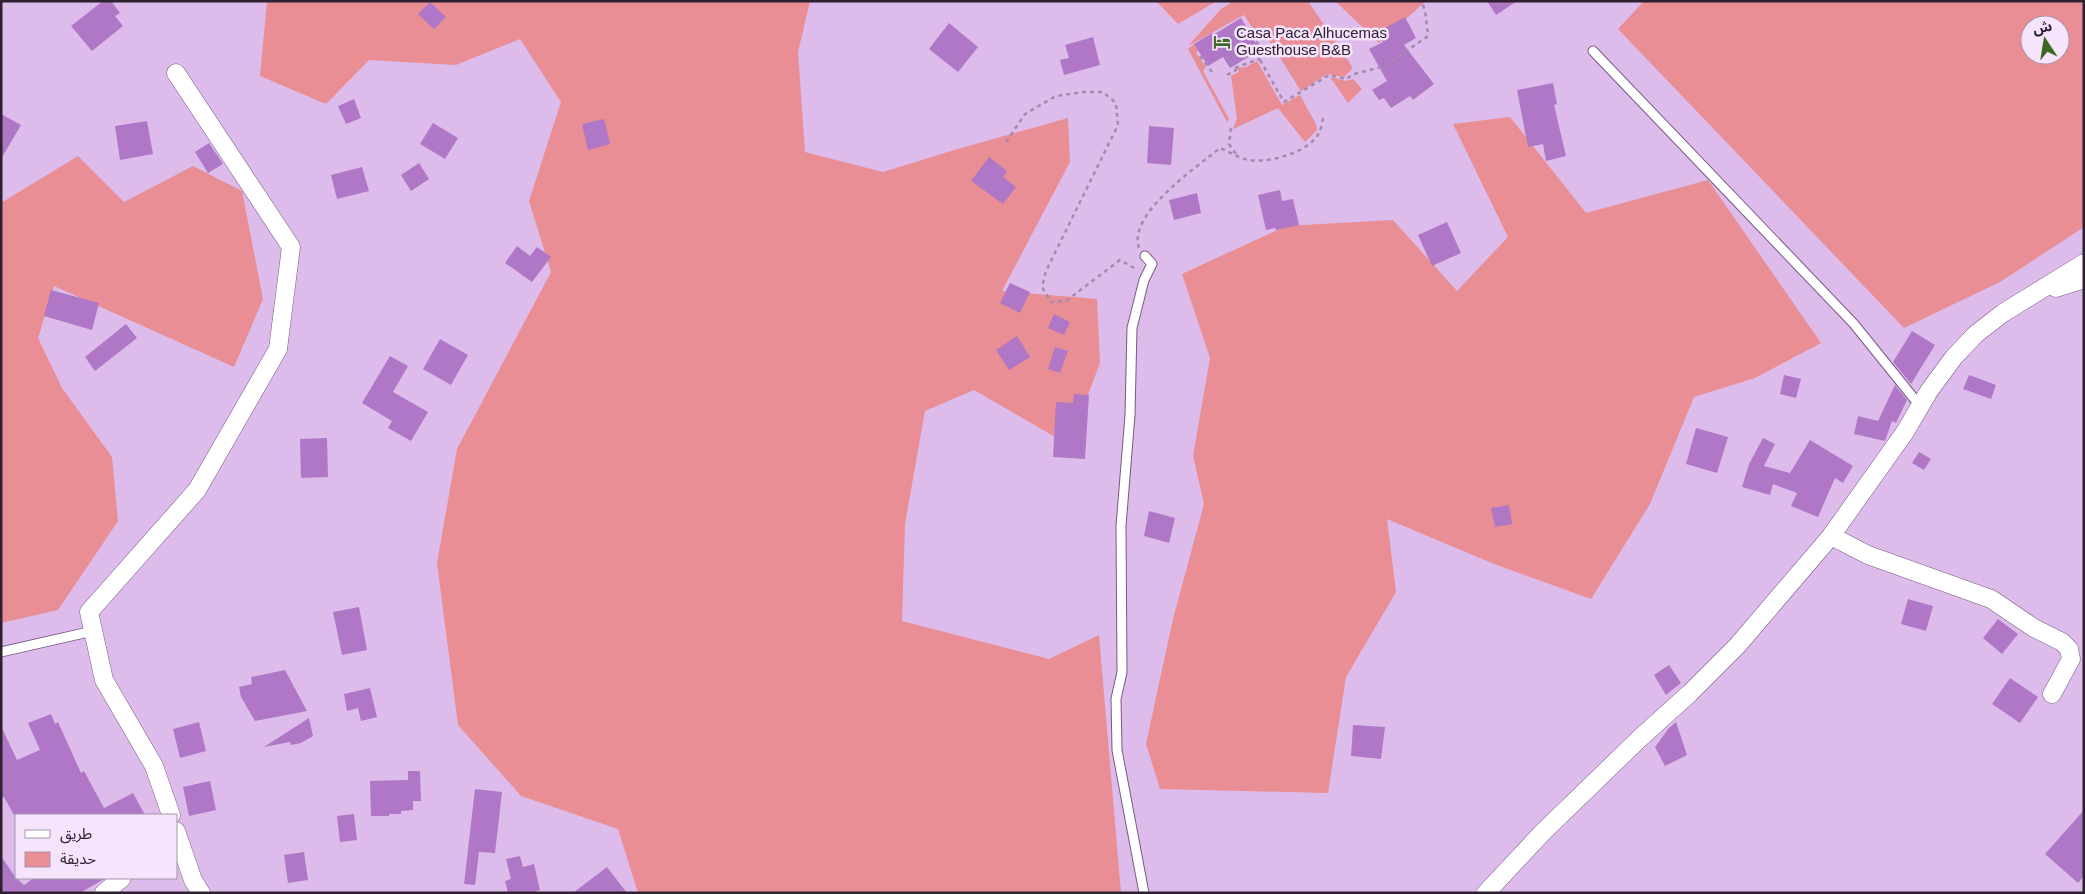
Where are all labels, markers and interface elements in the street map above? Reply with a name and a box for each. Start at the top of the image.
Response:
north arrow [2020,15,2070,65]
text: ش [2031,17,2053,37]
place label: Casa Paca Alhucemas Guesthouse B&B [1236,24,1387,58]
hotel icon: Casa Paca Alhucemas Guesthouse B&B [1212,32,1232,52]
legend [15,814,178,879]
text: طريق [60,825,92,844]
text: حديقة [60,850,96,867]

